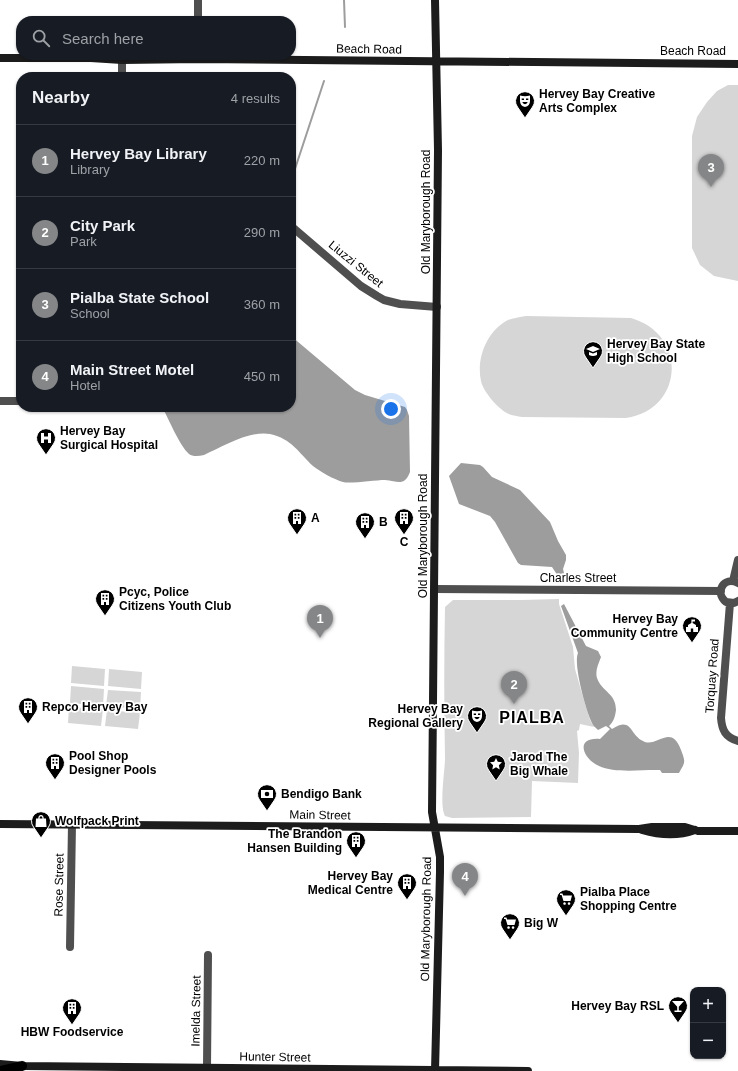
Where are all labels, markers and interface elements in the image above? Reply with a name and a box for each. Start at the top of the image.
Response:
search box [16,16,296,60]
icon: search [30,27,52,49]
text: Search here [62,30,144,47]
street label: Beach Road [336,41,402,57]
street label: Beach Road [660,44,726,58]
place label: Hervey Bay Creative Arts Complex [539,87,655,115]
text: Nearby [32,88,90,107]
theatre icon: Hervey Bay Creative Arts Complex [514,90,536,118]
text: 4 results [231,91,280,106]
text: Hervey Bay Library [70,145,207,162]
street label: Old Maryborough Road [419,150,433,274]
text: 1 [41,153,49,168]
text: 220 m [244,153,280,168]
pin: 3 [698,154,724,187]
text: Library [70,162,110,177]
text: City Park [70,217,135,234]
text: 2 [41,225,49,240]
text: 290 m [244,225,280,240]
text: Park [70,234,97,249]
street label: Liuzzi Street [326,238,387,291]
text: Pialba State School [70,289,209,306]
text: 3 [41,297,49,312]
text: 360 m [244,297,280,312]
text: School [70,306,110,321]
place label: Hervey Bay State High School [607,337,705,365]
school or university icon: Hervey Bay State High School [582,340,604,368]
text: Main Street Motel [70,361,194,378]
text: 4 [41,369,49,384]
text: 450 m [244,369,280,384]
text: Hotel [70,378,100,393]
your location [381,399,401,419]
place label: Hervey Bay Surgical Hospital [60,424,158,452]
hospital icon: Hervey Bay Surgical Hospital [35,427,57,455]
street label: Old Maryborough Road [416,474,430,598]
building icon: A [286,507,308,535]
building icon: C [393,507,415,535]
place label: A [311,511,320,525]
building icon: B [354,511,376,539]
place label: B [379,515,388,529]
place label: C [400,535,409,549]
street label: Charles Street [540,571,617,585]
place label: Pcyc, Police Citizens Youth Club [119,585,231,613]
building icon: Pcyc, Police Citizens Youth Club [94,588,116,616]
pin: 1 [307,605,333,638]
place label: Hervey Bay Community Centre [571,612,678,640]
public building icon: Hervey Bay Community Centre [681,615,703,643]
street label: Torquay Road [702,638,722,714]
pin: 2 [501,671,527,704]
building icon: Repco Hervey Bay [17,696,39,724]
place label: Repco Hervey Bay [42,700,148,714]
place label: Hervey Bay Regional Gallery [368,702,463,730]
theatre icon: Hervey Bay Regional Gallery [466,705,488,733]
district label: PIALBA [499,709,565,726]
place label: Pool Shop Designer Pools [69,749,157,777]
place label: Jarod The Big Whale [510,750,568,778]
building icon: Pool Shop Designer Pools [44,752,66,780]
place icon: Jarod The Big Whale [485,753,507,781]
bank icon: Bendigo Bank [256,783,278,811]
place label: Bendigo Bank [281,787,362,801]
street label: Main Street [289,807,351,823]
shop icon: Wolfpack Print [30,810,52,838]
place label: Wolfpack Print [55,814,139,828]
place label: The Brandon Hansen Building [247,827,342,855]
building icon: The Brandon Hansen Building [345,830,367,858]
street label: Rose Street [51,853,67,917]
street label: Old Maryborough Road [418,857,434,981]
pin: 4 [452,863,478,896]
place label: Hervey Bay Medical Centre [308,869,393,897]
building icon: Hervey Bay Medical Centre [396,872,418,900]
place label: Pialba Place Shopping Centre [580,885,677,913]
supermarket icon: Pialba Place Shopping Centre [555,888,577,916]
supermarket icon: Big W [499,912,521,940]
place label: Big W [524,916,559,930]
street label: Imelda Street [188,975,204,1047]
map controls [690,987,726,1059]
button: + [690,987,726,1023]
bar icon: Hervey Bay RSL [667,995,689,1023]
building icon: HBW Foodservice [61,997,83,1025]
place label: Hervey Bay RSL [571,999,664,1013]
button: − [690,1023,726,1059]
place label: HBW Foodservice [21,1025,124,1039]
street label: Hunter Street [239,1049,311,1065]

